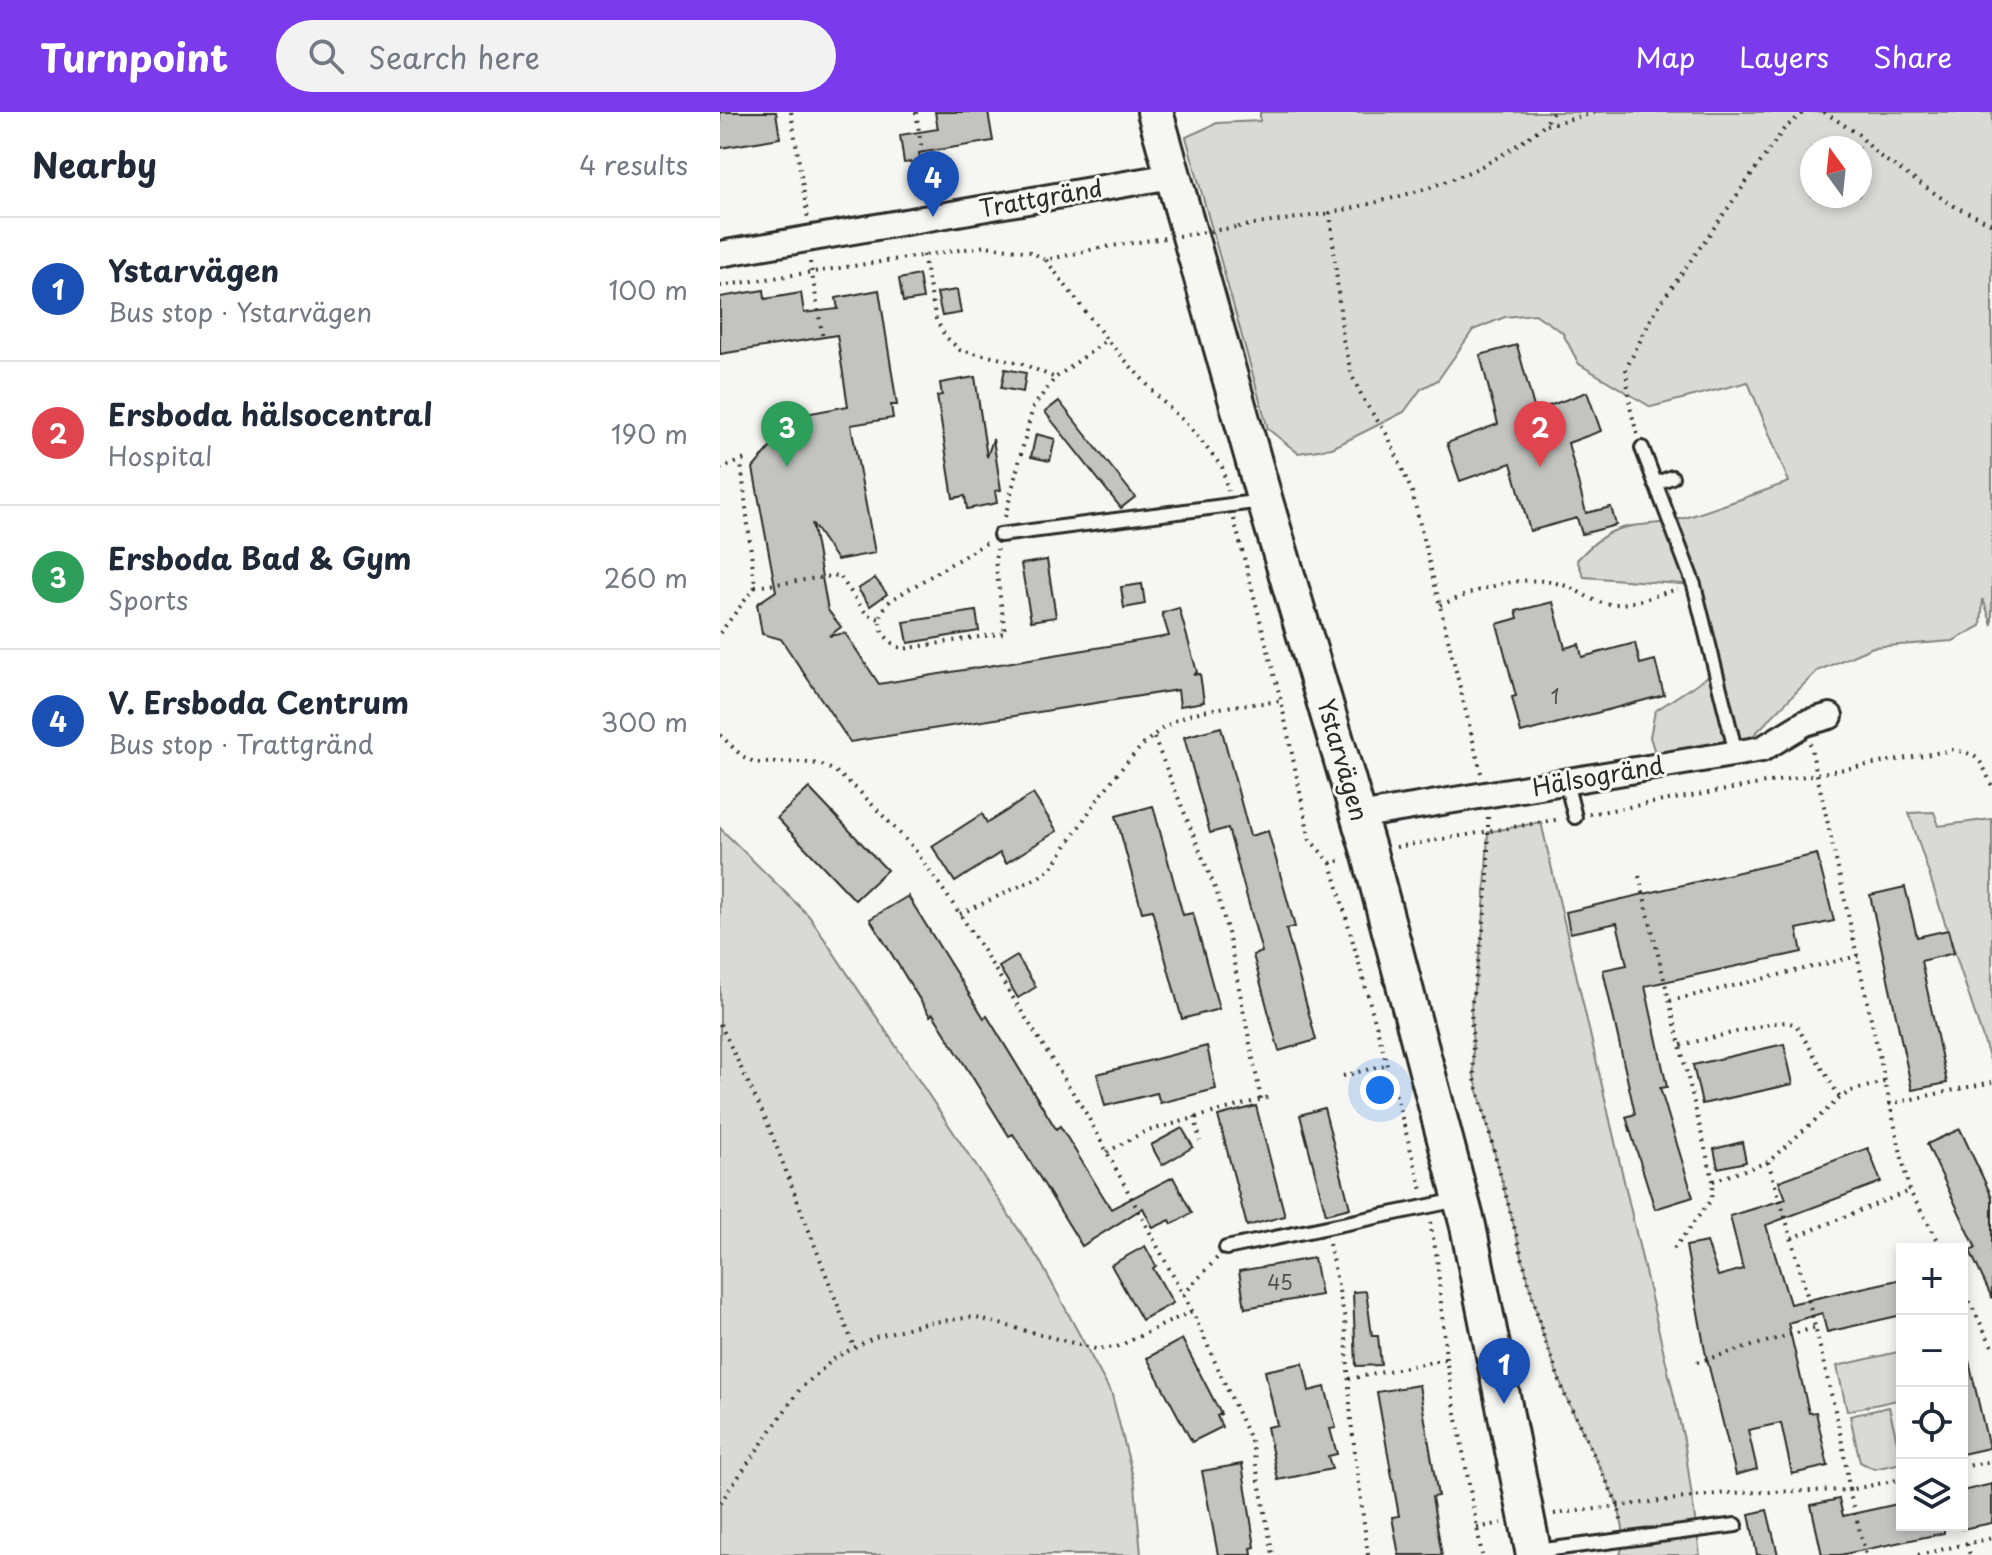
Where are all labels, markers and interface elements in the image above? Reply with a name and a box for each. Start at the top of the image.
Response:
search box [276,20,836,92]
text: Turnpoint [40,28,228,85]
icon: search [304,34,348,78]
text: Search here [368,34,540,79]
text: Map [1635,35,1695,78]
text: Layers [1739,35,1829,78]
text: Share [1873,35,1952,78]
north arrow [1800,136,1872,208]
text: Nearby [32,138,157,190]
text: 4 results [579,145,688,184]
pin: 4 [907,151,959,217]
street label: Trattgränd [976,168,1105,226]
text: Ystarvägen [108,247,279,292]
text: 1 [52,270,64,309]
text: 100 m [608,270,688,309]
text: Bus stop · Ystarvägen [108,292,372,331]
text: Ersboda hälsocentral [108,391,432,436]
pin: 3 [761,401,813,467]
pin: 2 [1514,401,1566,467]
text: 2 [49,414,67,453]
text: 190 m [611,414,688,453]
text: Hospital [108,436,212,475]
text: Ersboda Bad & Gym [108,535,412,580]
text: 3 [49,558,67,597]
text: 260 m [604,558,688,597]
text: Sports [108,580,188,619]
text: V. Ersboda Centrum [108,679,409,724]
house number: 1 [1551,681,1559,711]
street label: Ystarvägen [1309,694,1379,825]
text: 4 [49,702,67,741]
text: 300 m [601,702,688,741]
text: Bus stop · Trattgränd [108,724,374,763]
street label: Hälsogränd [1529,746,1667,804]
your location [1360,1070,1400,1110]
map controls [1896,1243,1968,1531]
button: + [1896,1243,1968,1315]
house number: 45 [1267,1267,1293,1297]
button: − [1896,1315,1968,1387]
pin: 1 [1478,1338,1530,1404]
button: locate [1896,1387,1968,1459]
button: layers [1896,1459,1968,1531]

